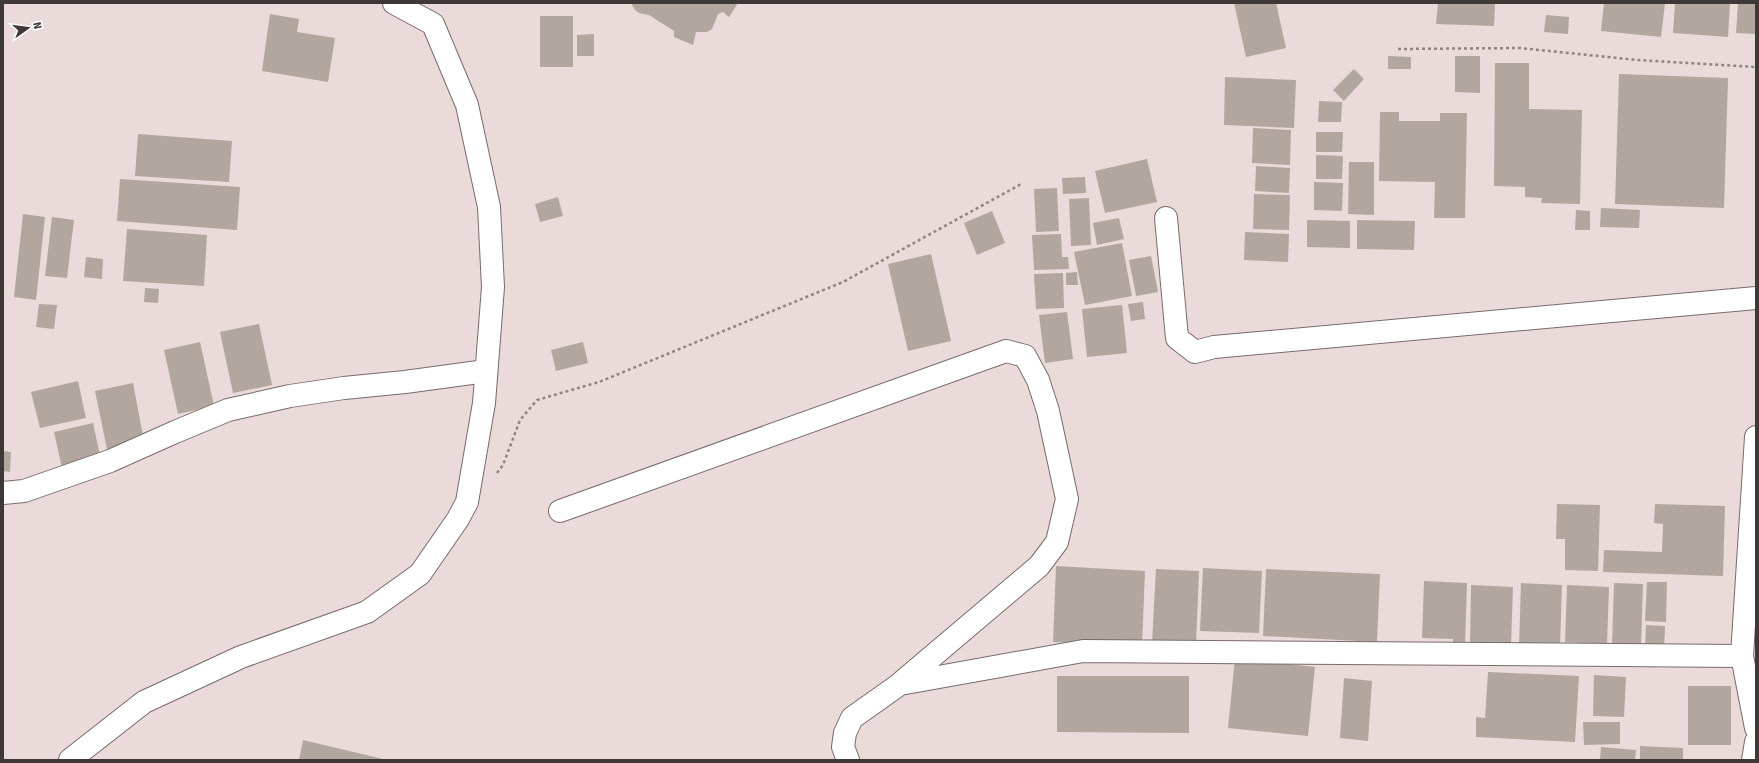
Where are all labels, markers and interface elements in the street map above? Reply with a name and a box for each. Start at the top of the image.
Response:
north arrow [8,8,48,48]
text: N [30,21,44,30]

